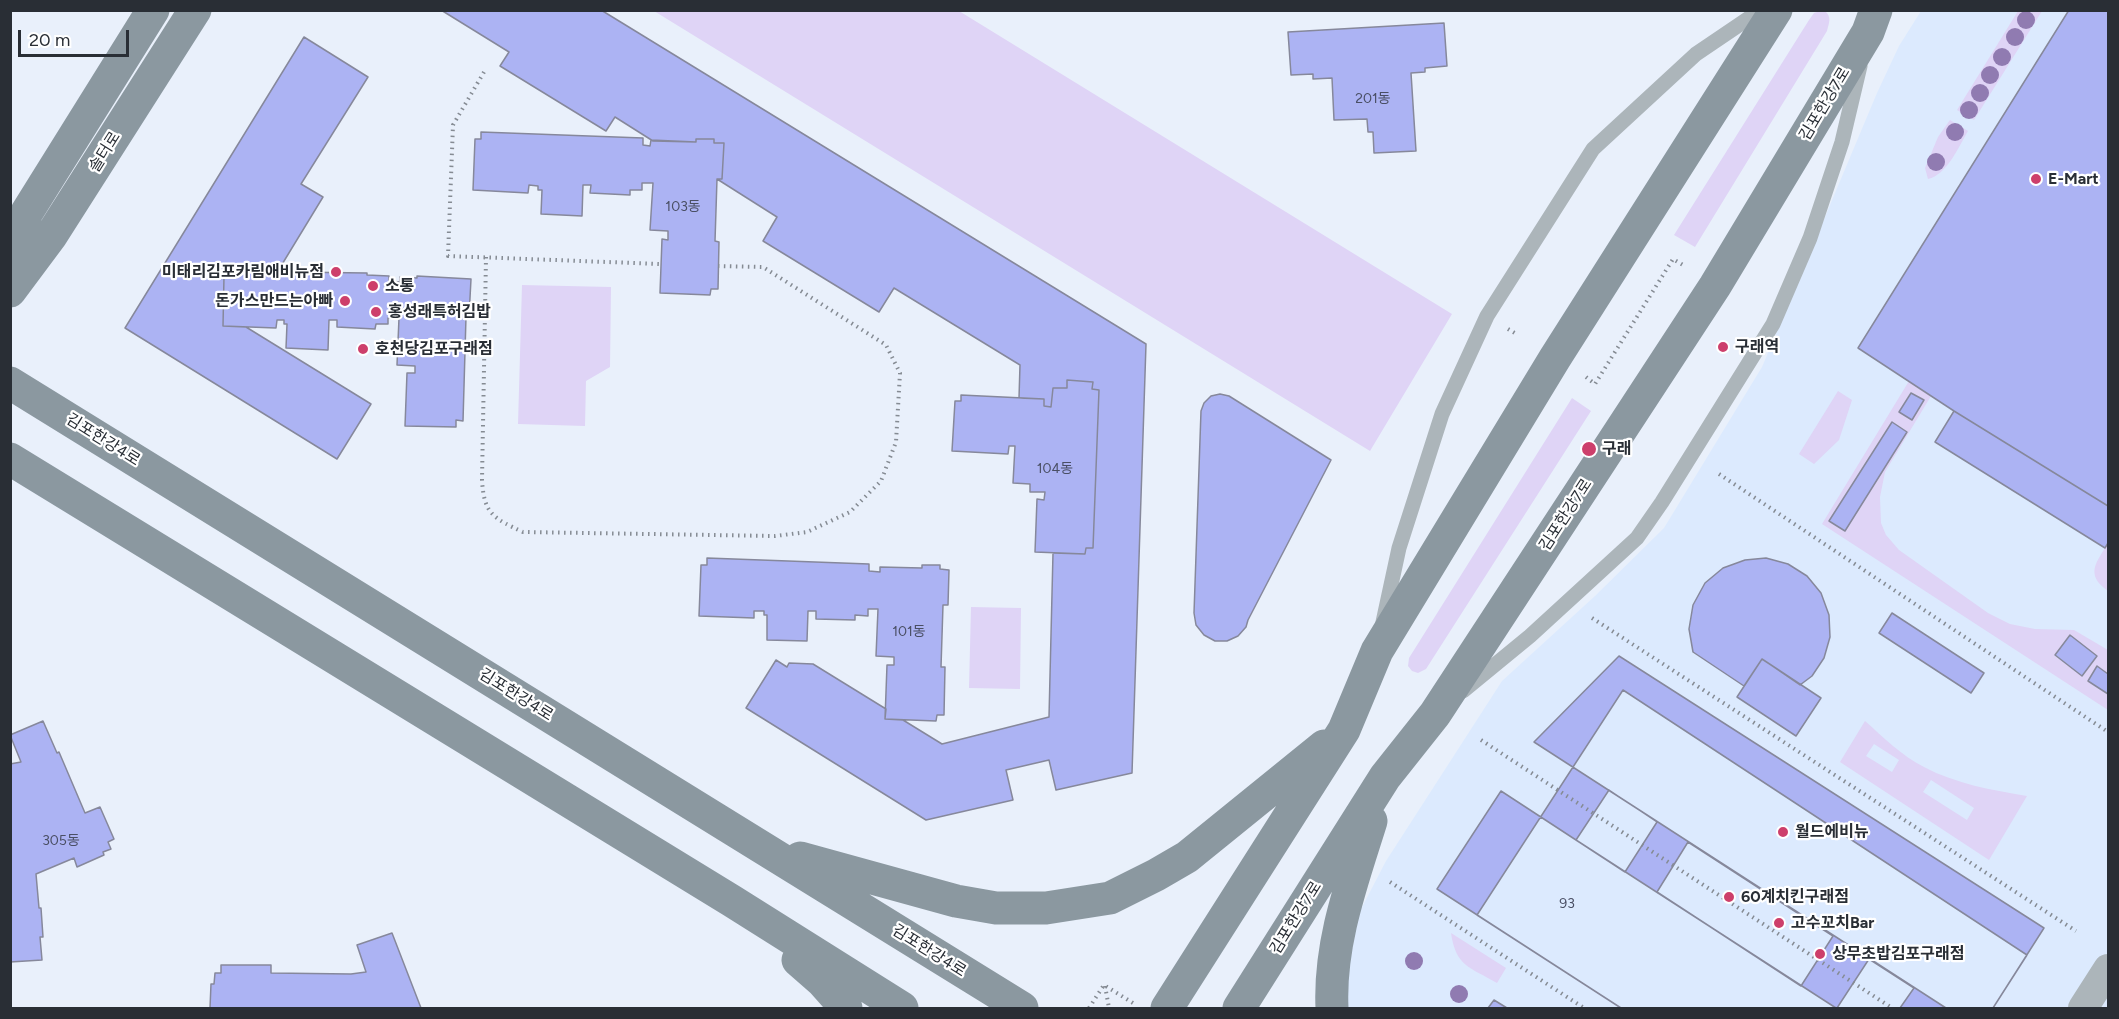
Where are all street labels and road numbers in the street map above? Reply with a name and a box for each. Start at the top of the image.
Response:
street label: 김포한강7로 [1796,64,1854,144]
street label: 솔터로 [85,128,125,176]
street label: 김포한강4로 [62,410,144,470]
street label: 김포한강7로 [1536,475,1596,555]
street label: 김포한강4로 [475,665,557,725]
street label: 김포한강7로 [1266,878,1326,958]
street label: 김포한강4로 [888,921,970,981]

